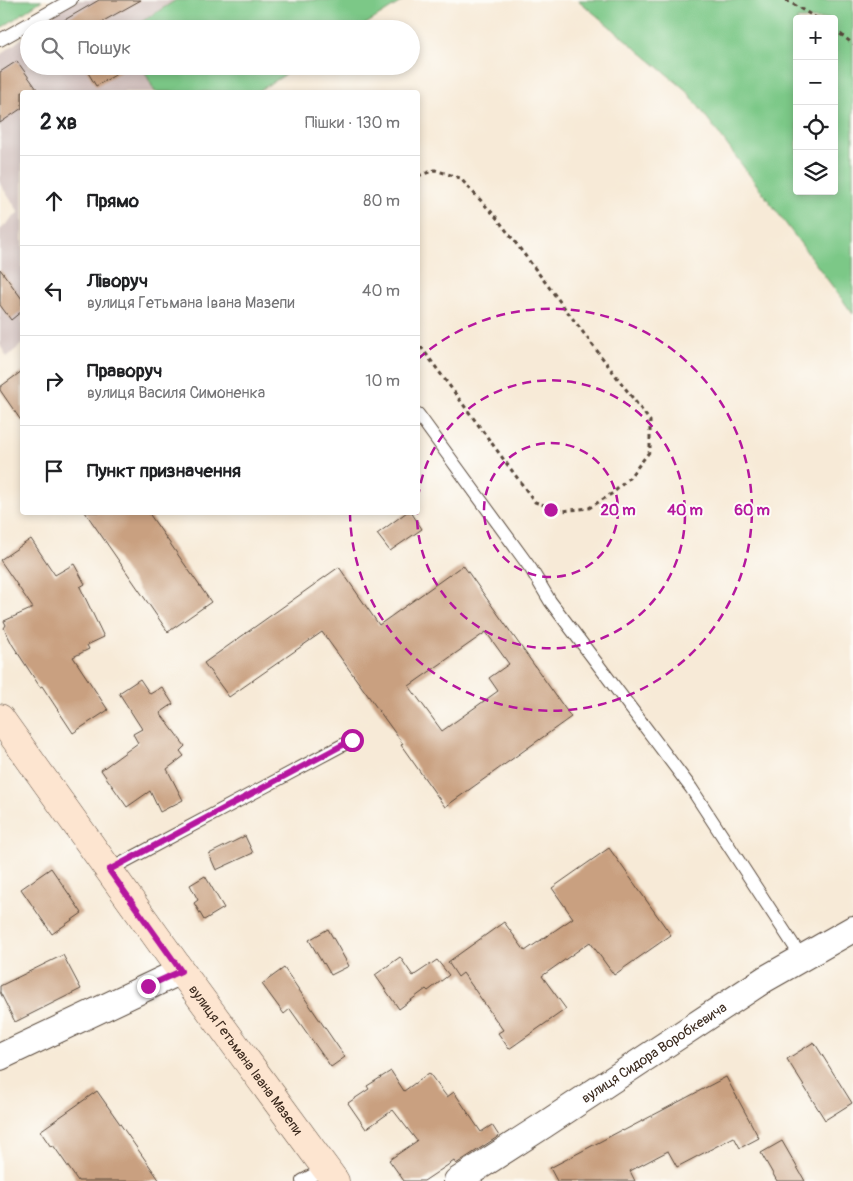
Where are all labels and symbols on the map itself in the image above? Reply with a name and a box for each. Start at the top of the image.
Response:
centre of rings [542,501,560,519]
text: 20 m [600,501,636,520]
text: 40 m [667,501,703,520]
text: 60 m [734,501,770,520]
route start [341,729,364,752]
route end [137,975,160,998]
street label: вулиця Гетьмана Івана Мазепи [185,982,306,1138]
street label: вулиця Сидора Воробкевича [578,999,730,1107]

